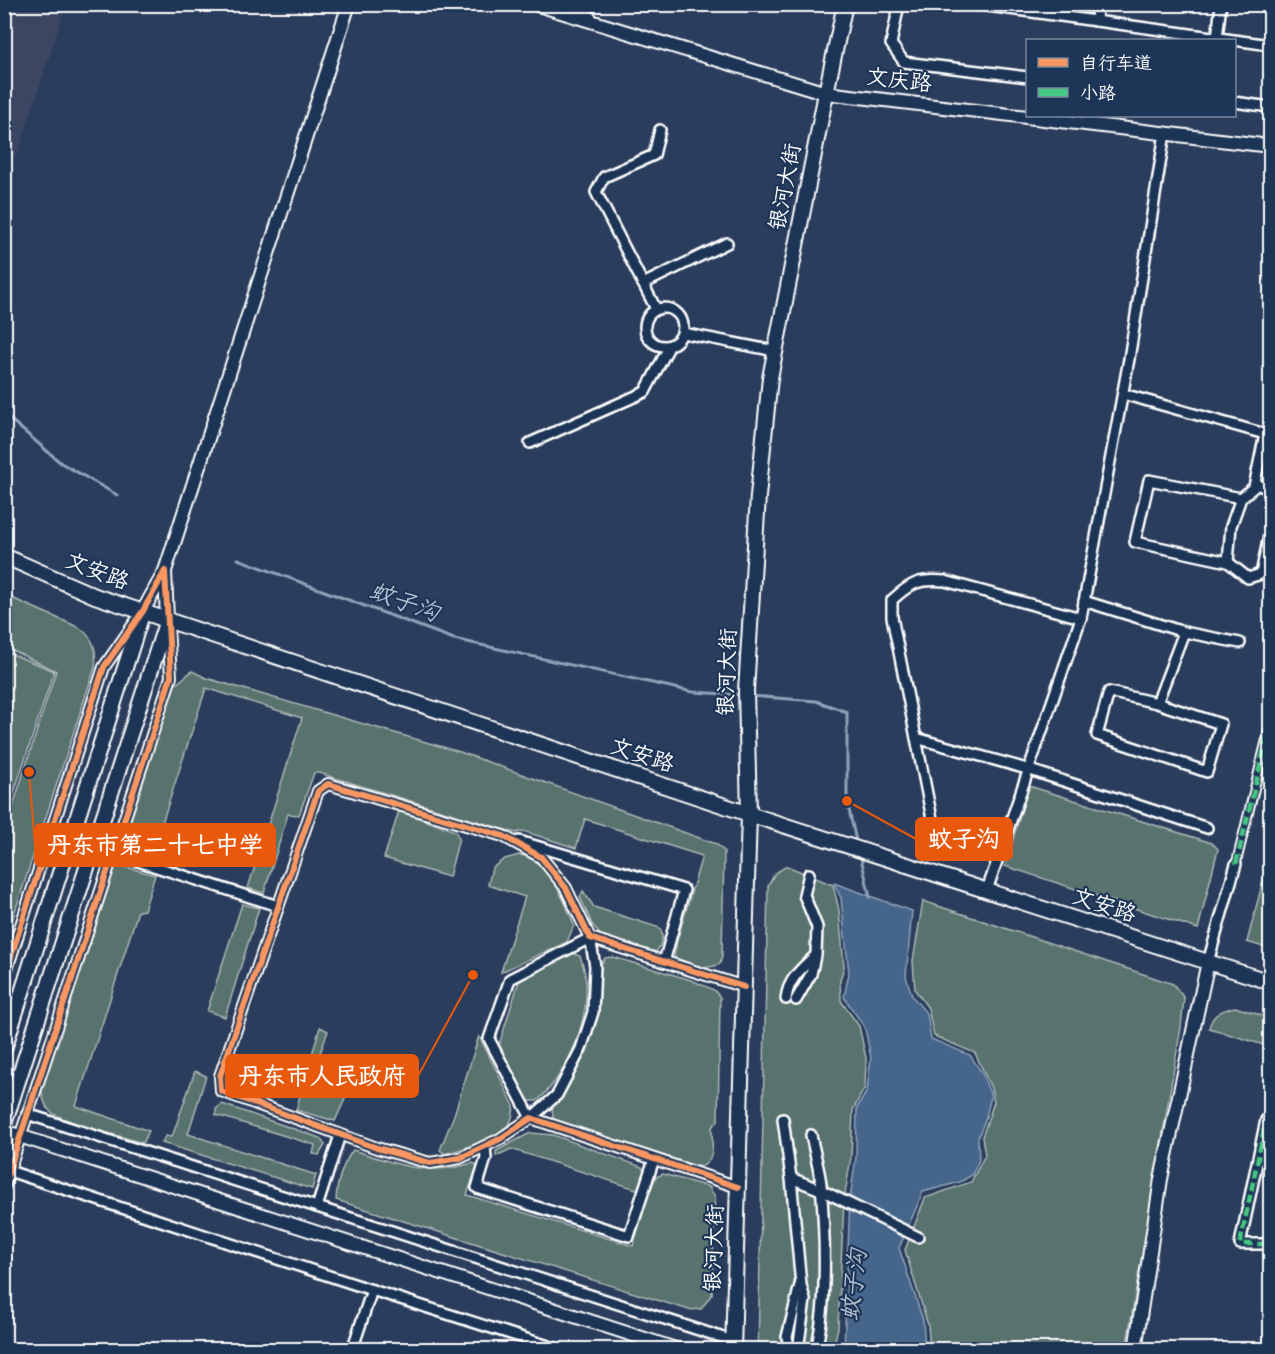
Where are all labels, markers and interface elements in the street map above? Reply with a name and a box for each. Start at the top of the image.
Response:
legend [1026,39,1236,117]
text: 自行车道 [1080,52,1152,76]
street label: 文庆路 [865,63,933,99]
text: 小路 [1080,82,1116,106]
street label: 银河大街 [764,141,808,233]
street label: 文安路 [61,547,133,597]
water label: 蚊子沟 [365,576,445,631]
street label: 银河大街 [712,628,744,716]
street label: 文安路 [606,732,678,780]
callout: 蚊子沟 [916,818,1012,860]
callout: 丹东市第二十七中学 [35,824,275,866]
text: 蚊子沟 [928,825,1000,856]
text: 丹东市第二十七中学 [47,831,263,862]
street label: 文安路 [1068,882,1140,930]
callout: 丹东市人民政府 [226,1055,418,1097]
text: 丹东市人民政府 [238,1062,406,1093]
street label: 银河大街 [699,1204,731,1292]
water label: 蚊子沟 [835,1245,875,1323]

